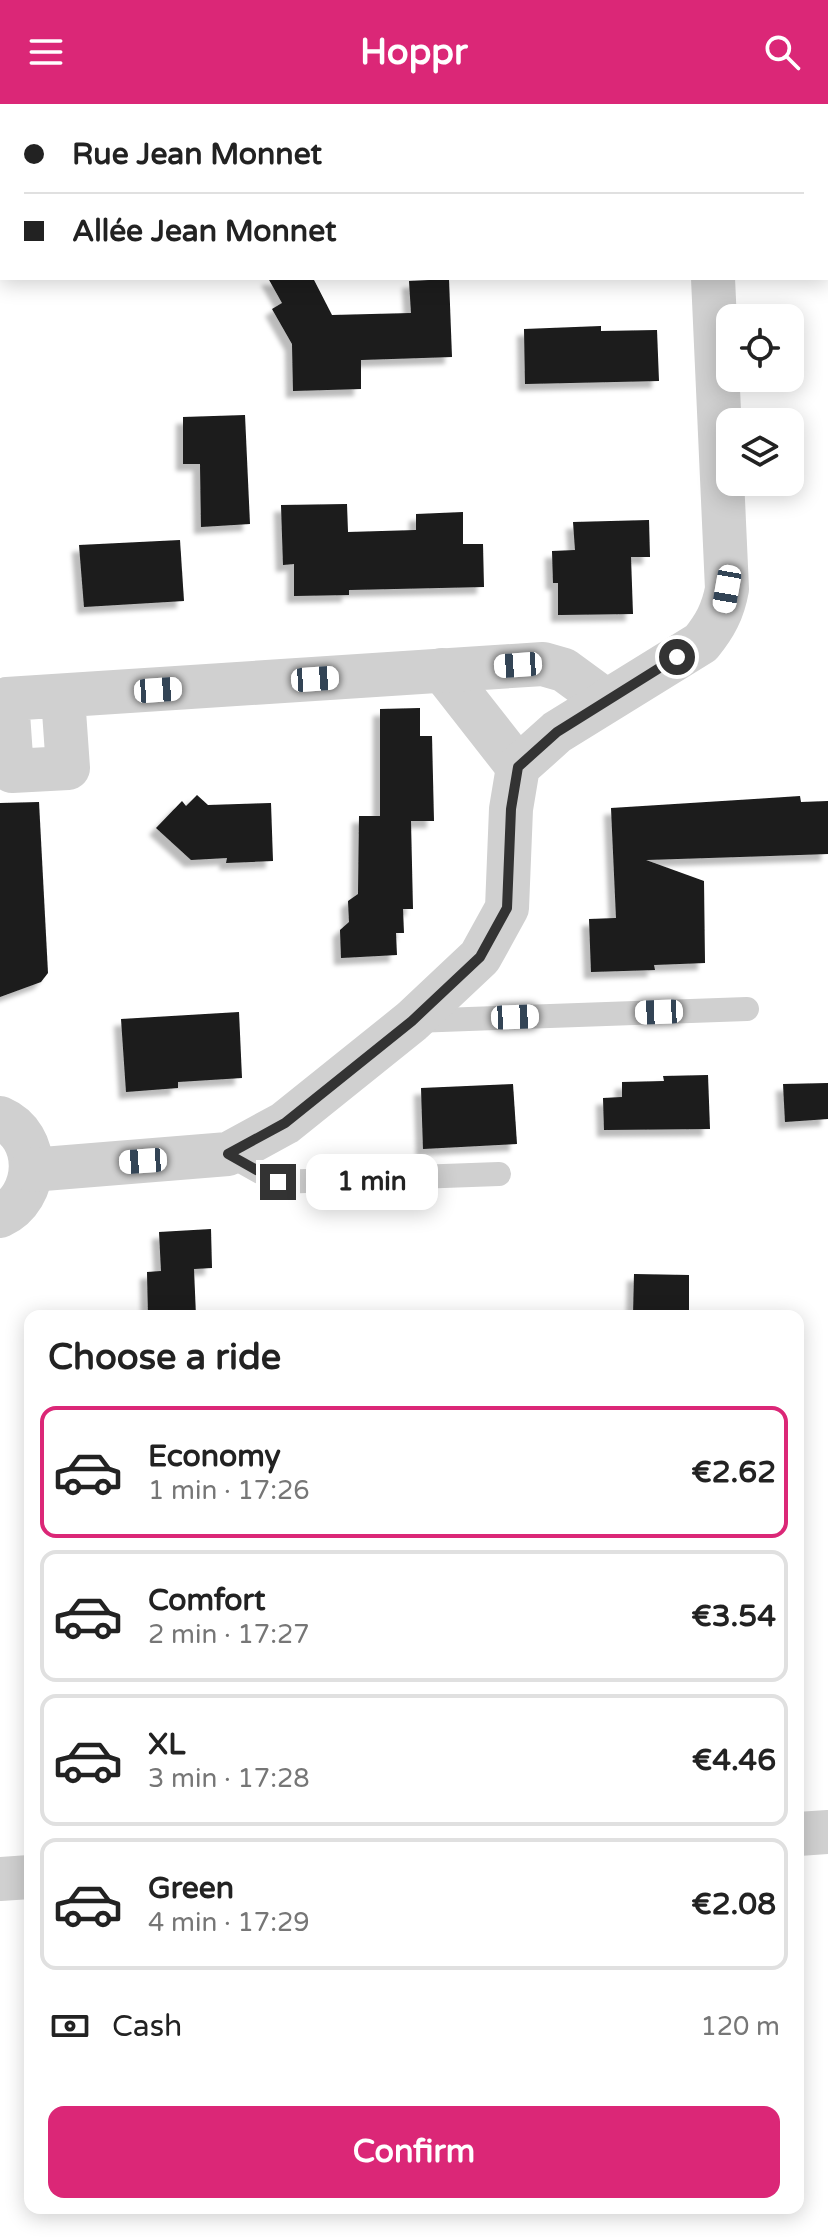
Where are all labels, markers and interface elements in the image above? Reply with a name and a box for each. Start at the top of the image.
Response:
icon: menu [24,30,68,74]
icon: search [760,30,804,74]
text: Hoppr [360,31,468,74]
text: Rue Jean Monnet [72,136,322,173]
text: Allée Jean Monnet [72,213,337,250]
map controls [716,304,804,496]
button: locate [716,304,804,392]
button: layers [716,408,804,496]
car [711,563,743,615]
route start [659,639,695,675]
car [493,651,543,679]
car [290,665,340,693]
car [133,676,183,704]
car [635,999,683,1025]
car [491,1004,539,1030]
car [118,1147,168,1175]
callout: 1 min [306,1154,438,1210]
route end [260,1164,296,1200]
text: 1 min [337,1166,407,1197]
text: Choose a ride [48,1336,281,1379]
icon: car [52,1436,124,1508]
text: Economy [148,1438,281,1475]
text: €2.62 [691,1454,776,1491]
text: 1 min · 17:26 [148,1475,310,1506]
icon: car [52,1580,124,1652]
text: Comfort [148,1582,266,1619]
text: €3.54 [691,1598,776,1635]
text: 2 min · 17:27 [148,1619,310,1650]
icon: car [52,1724,124,1796]
text: XL [148,1726,185,1763]
text: €4.46 [692,1742,776,1779]
text: 3 min · 17:28 [148,1763,310,1794]
icon: car [52,1868,124,1940]
text: Green [148,1870,234,1907]
text: €2.08 [691,1886,776,1923]
text: 4 min · 17:29 [148,1907,310,1938]
icon: cash [48,2004,92,2048]
text: Cash [112,2008,182,2045]
text: 120 m [700,2011,780,2042]
button: Confirm [48,2106,780,2198]

